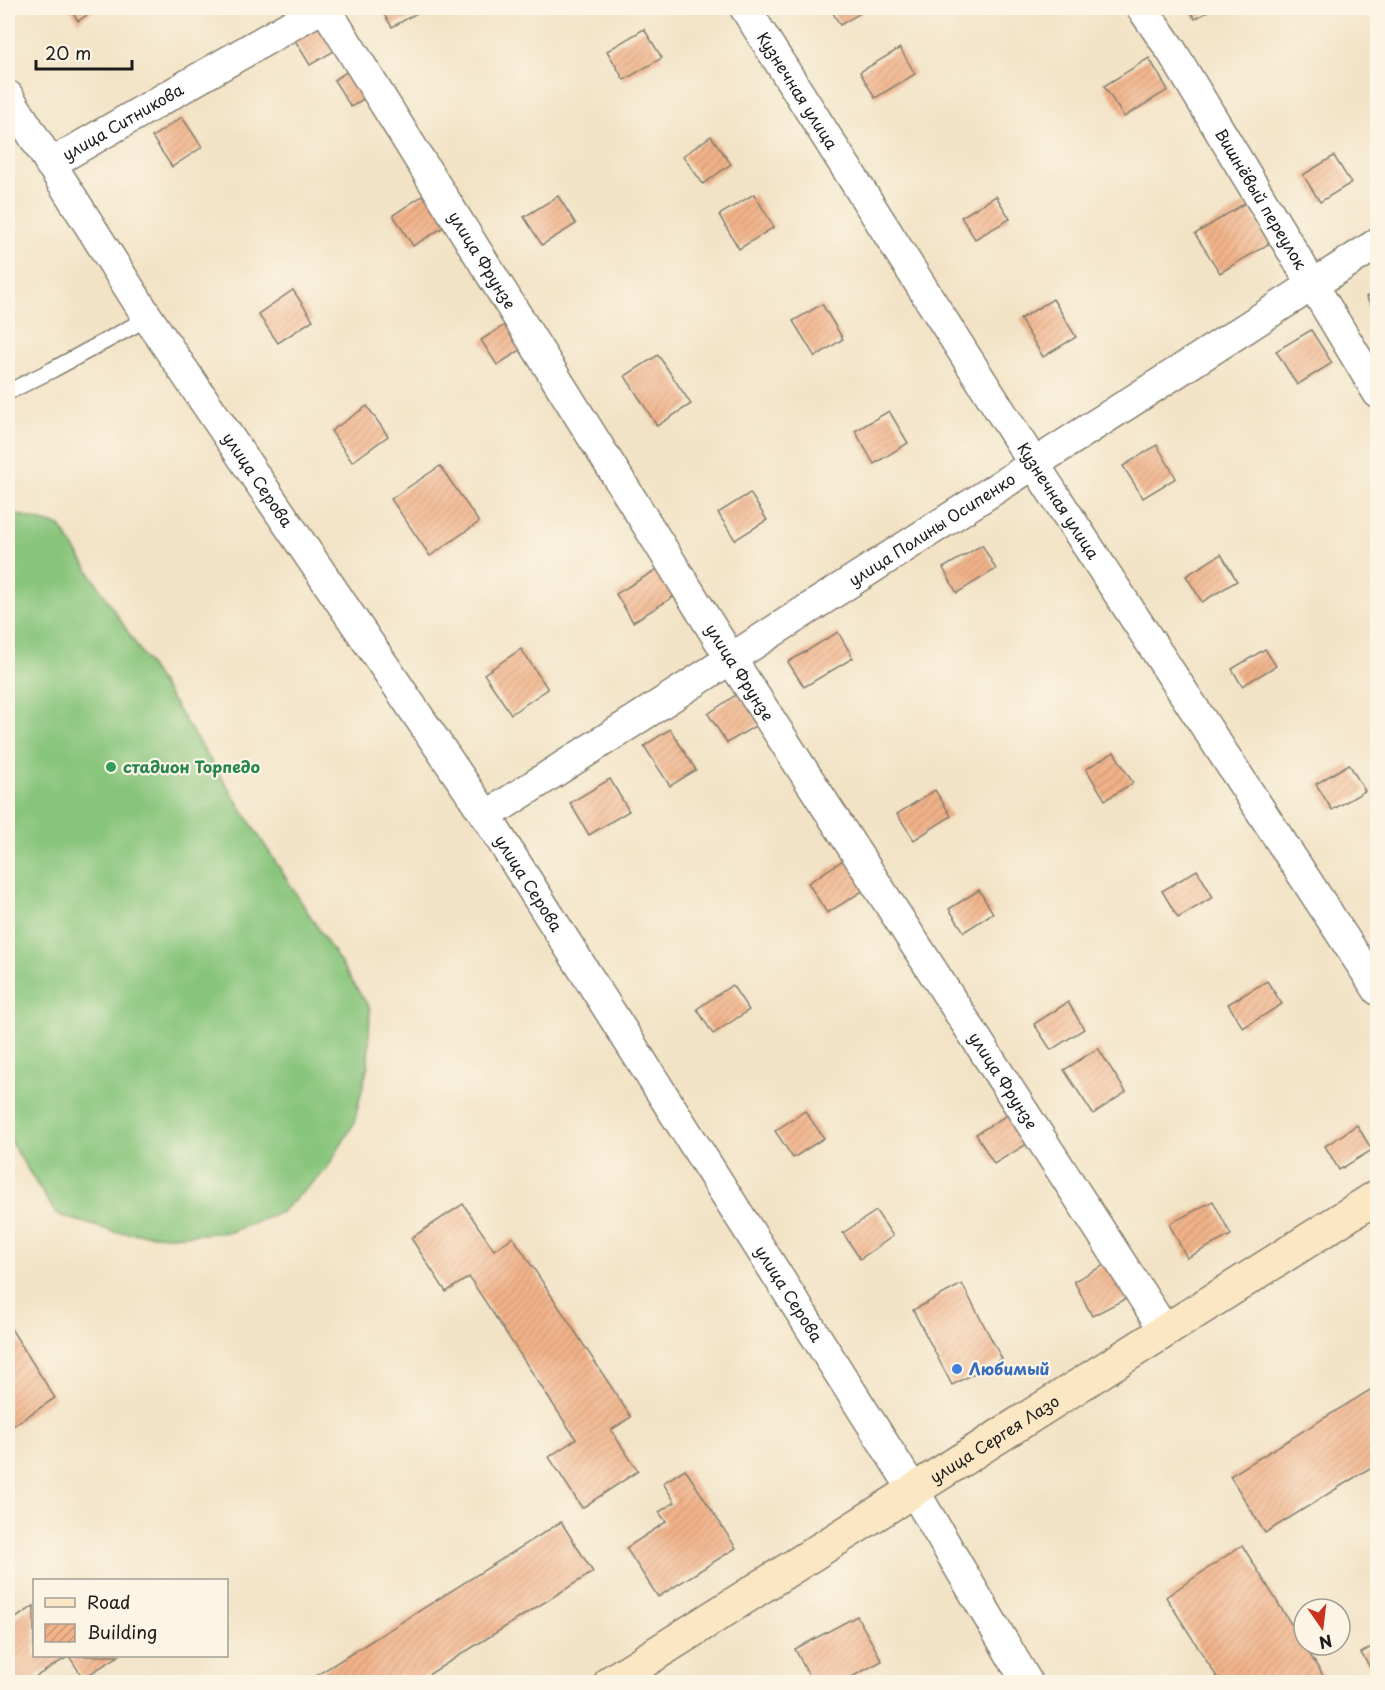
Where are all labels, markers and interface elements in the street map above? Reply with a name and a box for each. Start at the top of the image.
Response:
street label: Кузнечная улица [752,27,845,154]
scale bar [36,33,132,71]
text: 20 m [45,39,91,66]
street label: улица Ситникова [57,77,187,166]
street label: Вишнёвый переулок [1210,123,1314,274]
street label: улица Фрунзе [443,206,523,313]
street label: улица Серова [218,427,300,532]
street label: Кузнечная улица [1012,437,1106,563]
street label: улица Полины Осипенко [843,466,1020,591]
street label: улица Фрунзе [701,618,781,725]
place label: стадион Торпедо [123,754,260,778]
marker: стадион Торпедо [104,760,118,774]
street label: улица Серова [490,830,569,936]
street label: улица Фрунзе [964,1027,1044,1133]
street label: улица Серова [750,1240,830,1346]
place label: Любимый [969,1356,1050,1380]
marker: Любимый [950,1362,964,1376]
street label: улица Сергея Лазо [925,1388,1063,1488]
legend [33,1579,228,1657]
text: Road [87,1588,131,1615]
north arrow [1292,1597,1352,1657]
text: Building [87,1618,157,1645]
text: N [1317,1629,1335,1656]

